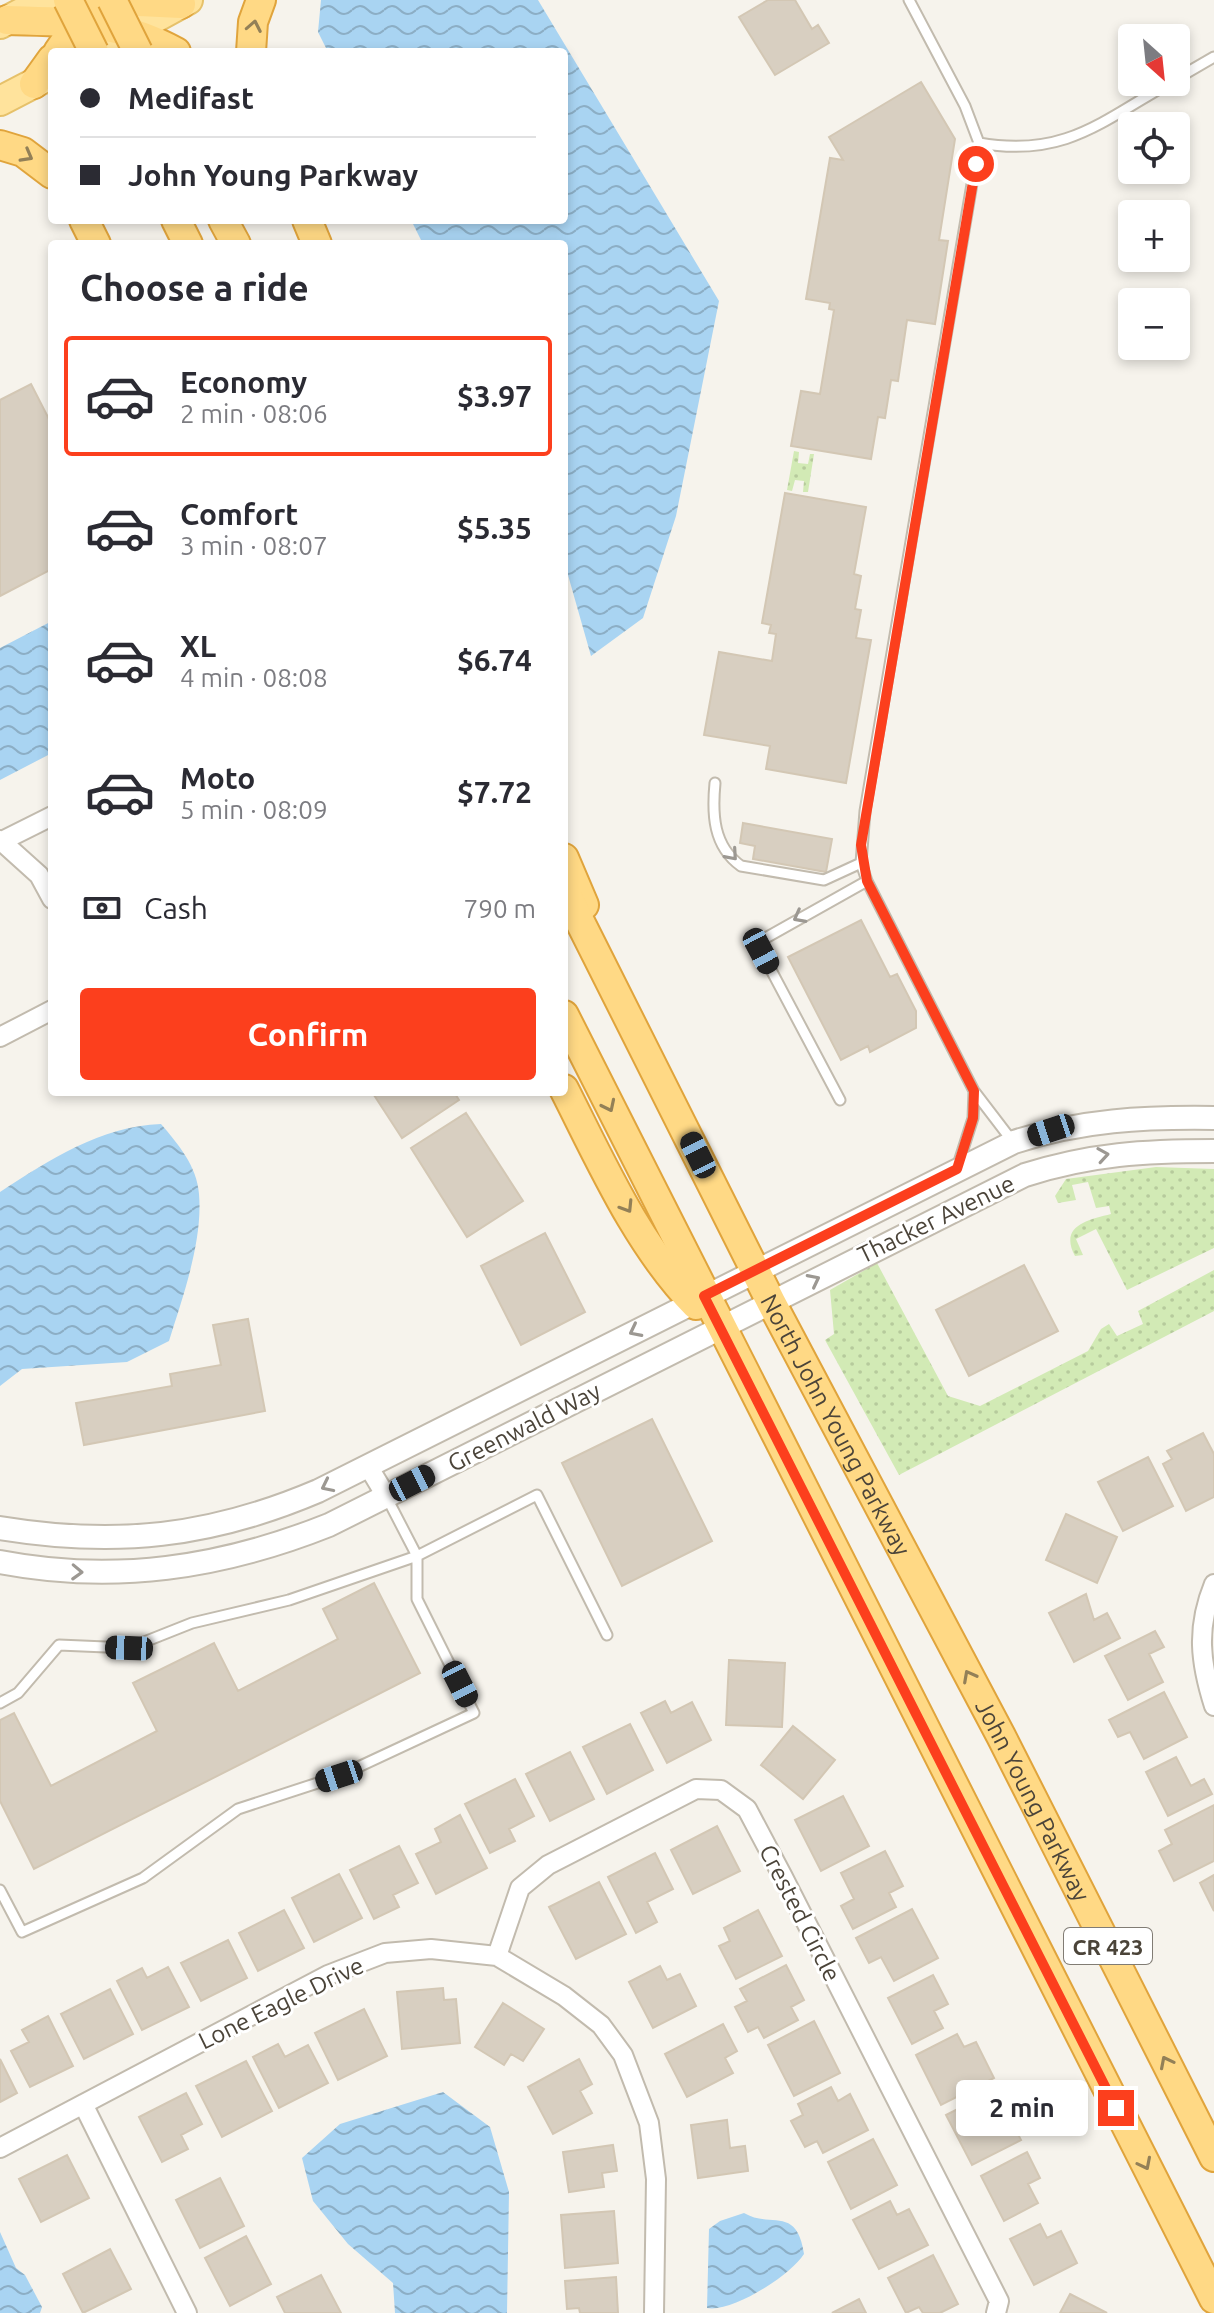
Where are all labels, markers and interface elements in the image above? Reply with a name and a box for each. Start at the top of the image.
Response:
one-way arrow [244,19,261,32]
north arrow [1118,24,1190,96]
map controls [1118,24,1190,360]
text: Medifast [128,81,254,115]
button: locate [1118,112,1190,184]
route start [958,146,994,182]
one-way arrow [19,147,34,162]
text: John Young Parkway [128,158,418,192]
button: + [1118,200,1190,272]
text: Choose a ride [80,267,309,308]
button: − [1118,288,1190,360]
icon: car [84,360,156,432]
text: Economy [180,365,307,399]
text: $3.97 [457,379,532,413]
text: 2 min · 08:06 [180,399,328,428]
icon: car [84,492,156,564]
text: Comfort [180,497,298,531]
text: $5.35 [457,511,532,545]
text: 3 min · 08:07 [180,531,328,560]
icon: car [84,624,156,696]
text: XL [180,629,216,663]
text: $6.74 [457,643,532,677]
text: 4 min · 08:08 [180,663,328,692]
icon: car [84,756,156,828]
text: Moto [180,761,255,795]
text: $7.72 [457,775,532,809]
text: 5 min · 08:09 [180,795,328,824]
one-way arrow [723,846,737,860]
icon: cash [80,886,124,930]
text: Cash [144,891,208,925]
text: 790 m [464,894,536,923]
one-way arrow [792,908,807,923]
car [739,924,783,978]
button: Confirm [80,988,536,1080]
one-way arrow [600,1097,615,1112]
car [1024,1111,1078,1149]
car [677,1128,719,1182]
one-way arrow [1096,1147,1110,1164]
street label: Thacker Avenue [853,1169,1019,1269]
one-way arrow [617,1198,633,1213]
one-way arrow [805,1274,820,1290]
street label: North John Young Parkway [756,1290,916,1560]
one-way arrow [628,1322,643,1337]
street label: Greenwald Way [443,1377,605,1477]
car [385,1461,439,1505]
one-way arrow [321,1476,336,1492]
one-way arrow [71,1563,84,1580]
car [105,1635,153,1661]
car [438,1657,482,1711]
one-way arrow [964,1669,979,1684]
street label: John Young Parkway [971,1695,1096,1906]
car [312,1757,366,1795]
street label: Crested Circle [754,1840,846,1986]
road number: CR 423 [1064,1928,1152,1964]
street label: Lone Eagle Drive [194,1951,368,2055]
one-way arrow [1160,2055,1176,2070]
callout: 2 min [956,2080,1088,2136]
route end [1098,2090,1134,2126]
text: 2 min [989,2093,1055,2122]
one-way arrow [1135,2155,1150,2170]

